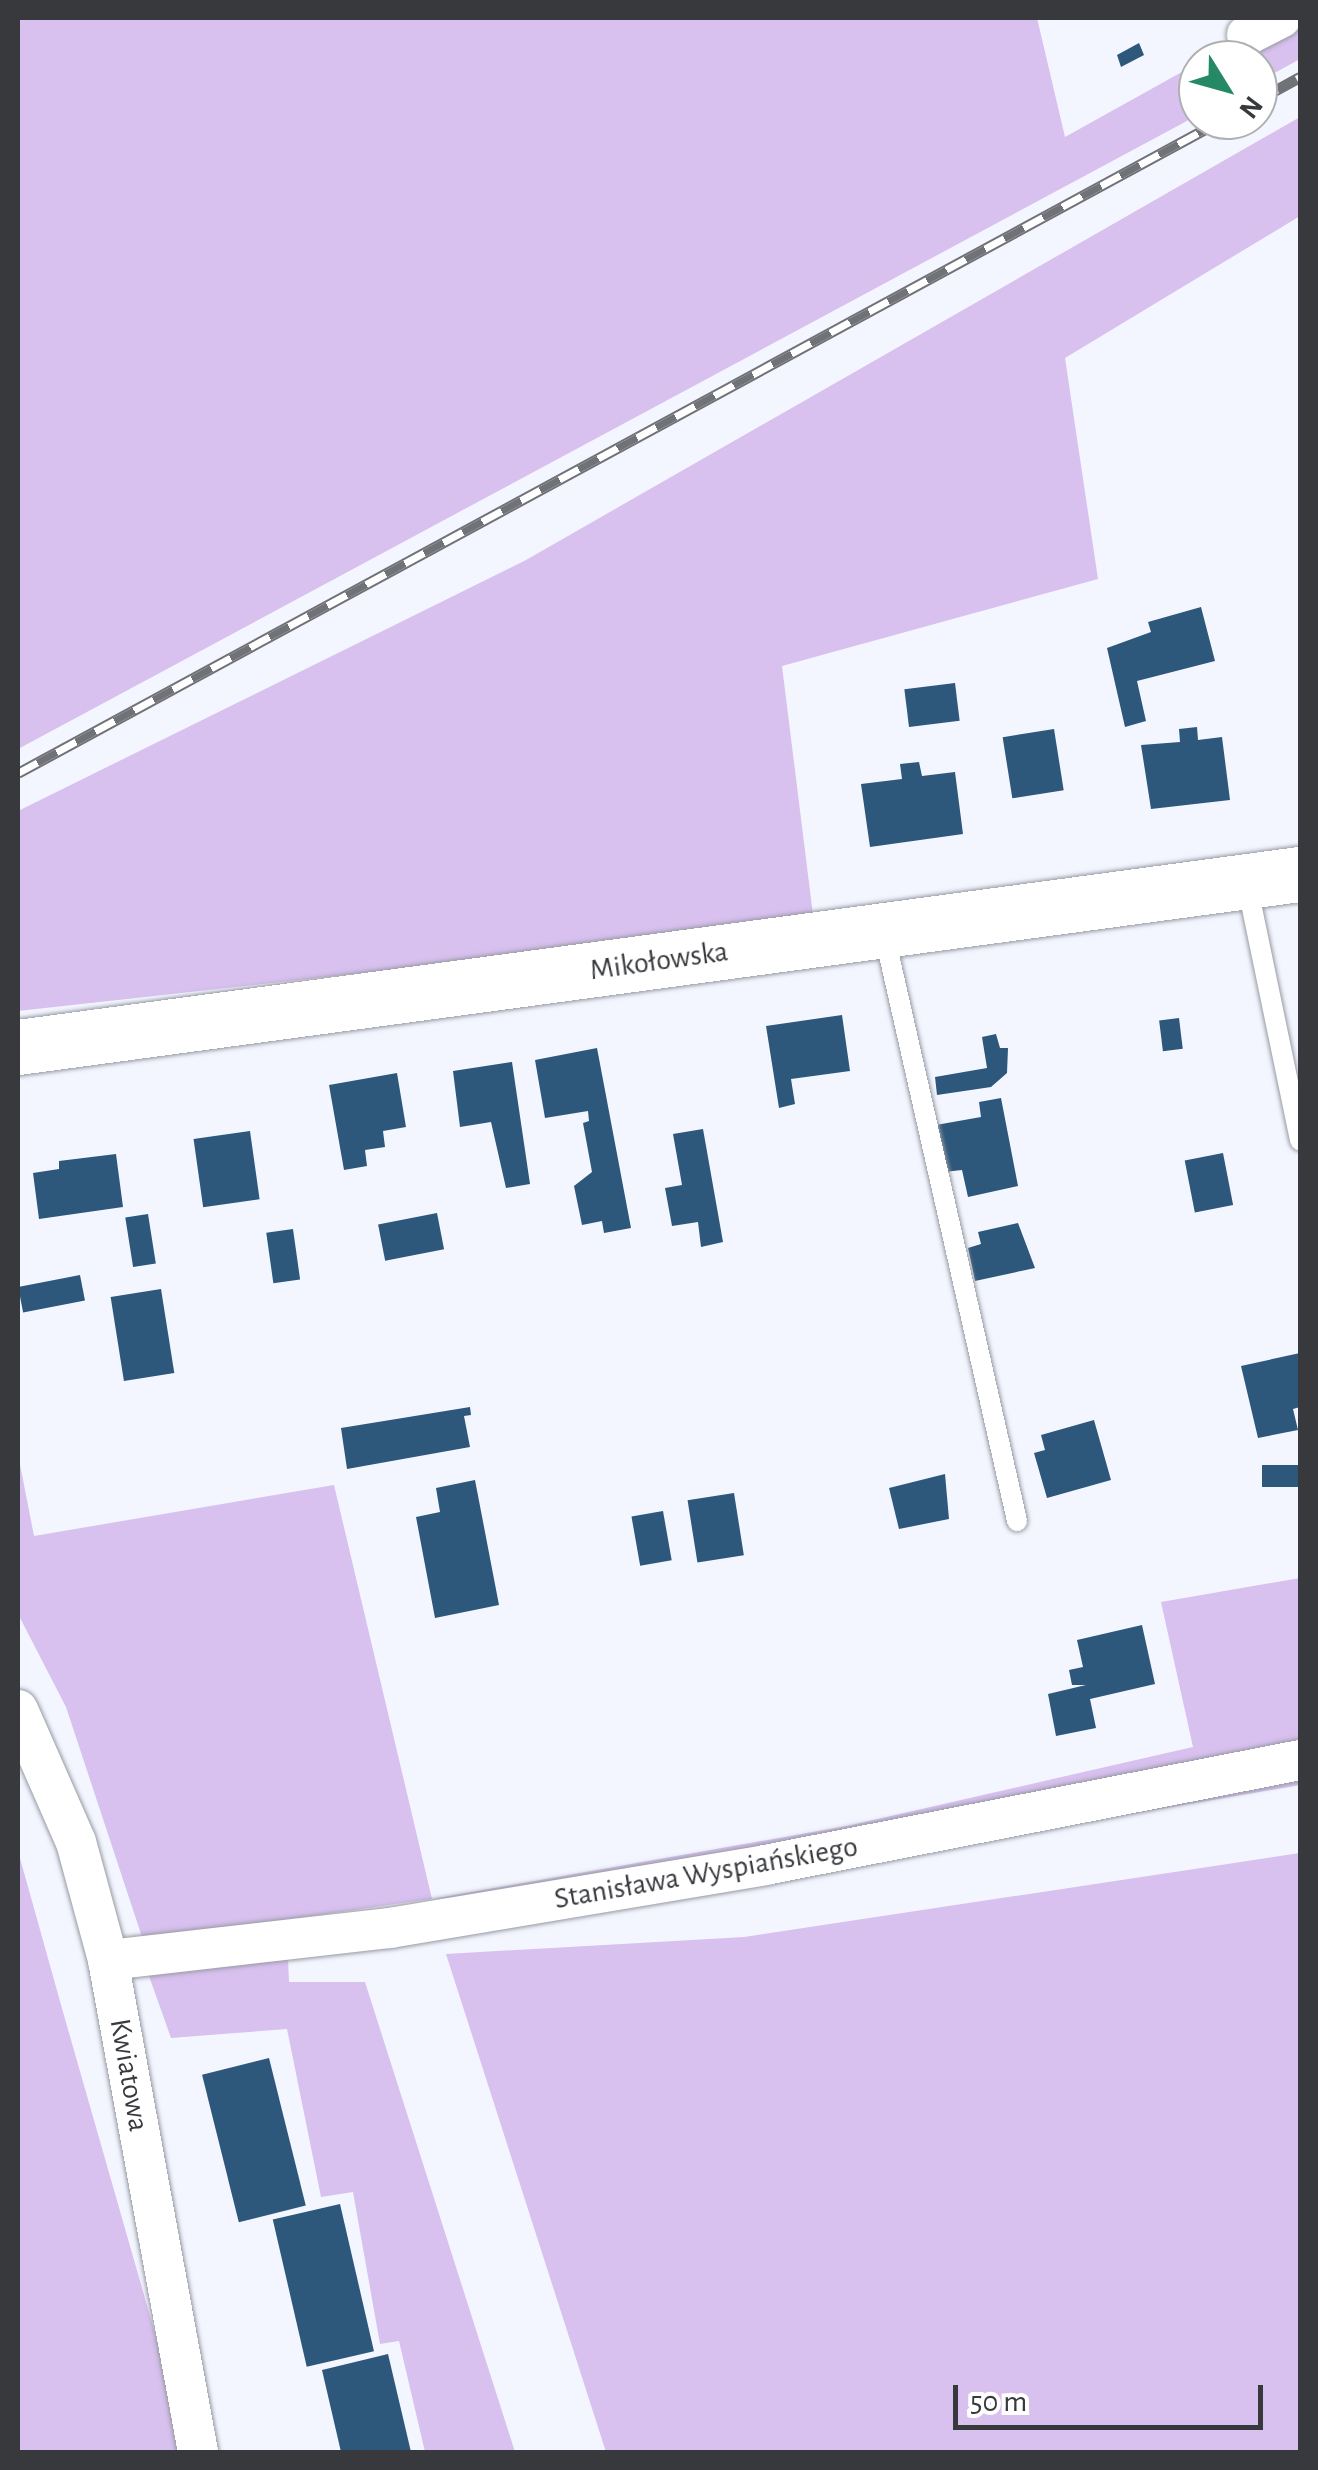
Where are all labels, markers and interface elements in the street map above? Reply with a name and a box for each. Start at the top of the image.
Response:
north arrow [1178,40,1278,140]
text: N [1233,91,1267,123]
street label: Mikołowska [588,933,730,989]
street label: Stanisława Wyspiańskiego [552,1829,860,1917]
street label: Kwiatowa [101,2016,157,2134]
scale bar [958,2365,1268,2427]
text: 50 m [970,2387,1027,2417]

